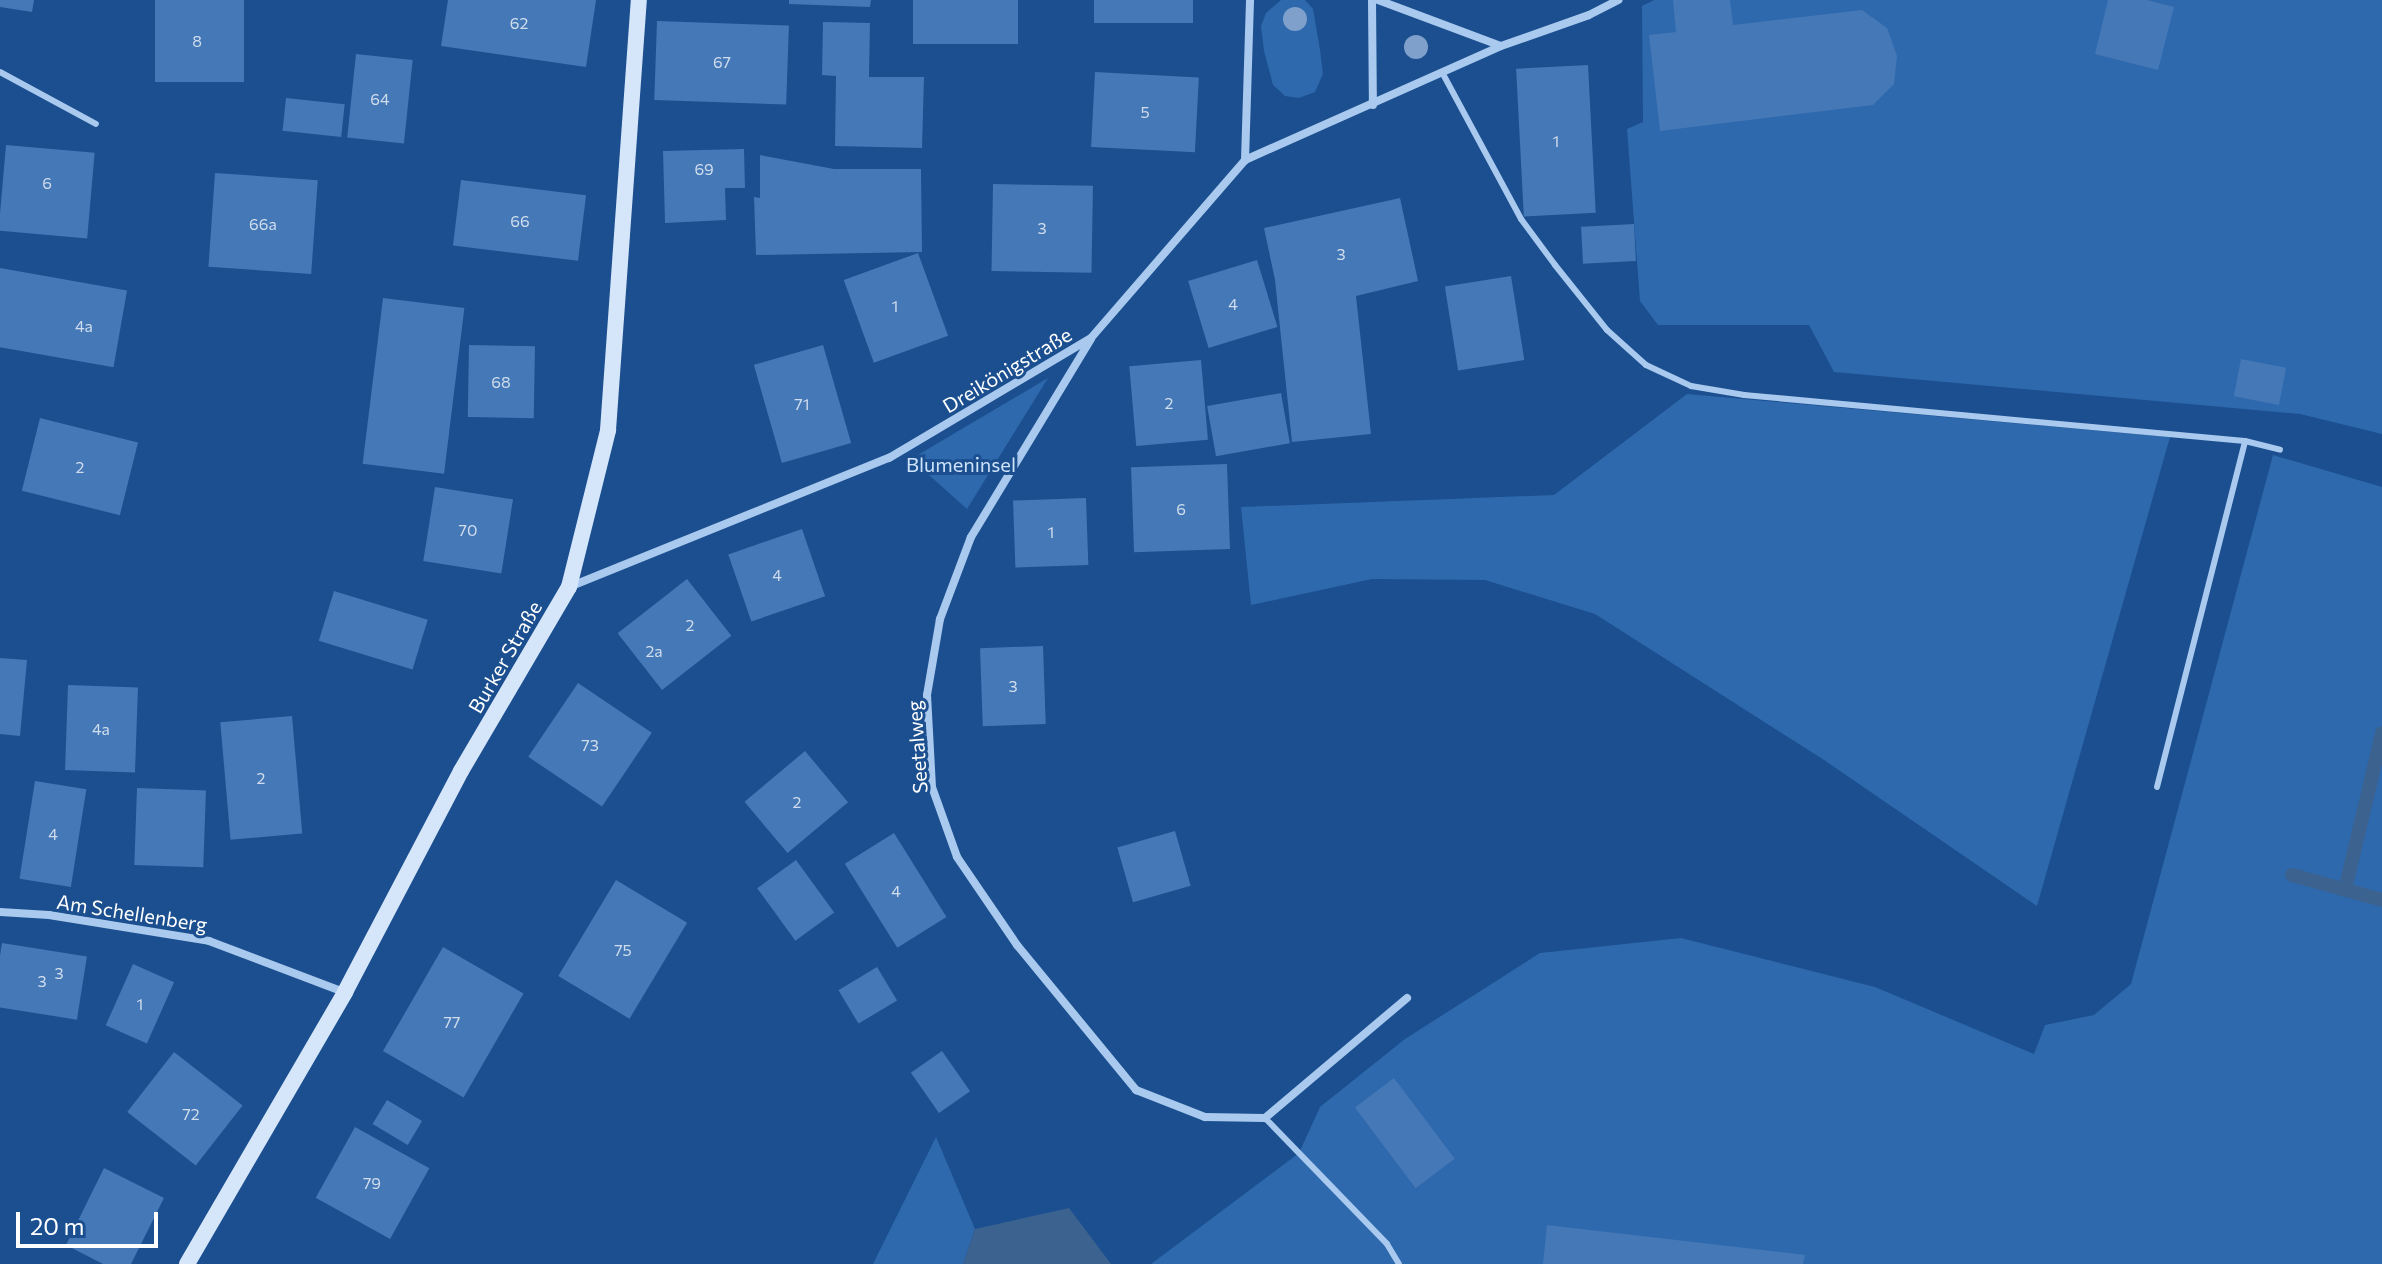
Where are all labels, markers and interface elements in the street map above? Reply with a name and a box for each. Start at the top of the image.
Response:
house number: 62 [510,13,528,33]
house number: 8 [192,31,202,51]
house number: 67 [713,52,731,72]
house number: 64 [370,89,390,109]
house number: 5 [1140,102,1150,122]
house number: 1 [1553,131,1559,151]
house number: 69 [694,159,714,179]
house number: 6 [42,173,52,193]
house number: 66 [510,211,530,231]
house number: 66a [249,214,277,234]
house number: 3 [1037,218,1047,238]
house number: 3 [1336,244,1346,264]
house number: 4 [1228,294,1238,314]
house number: 1 [892,296,898,316]
house number: 4a [75,316,93,336]
street label: Dreikönigstraße [938,322,1076,418]
house number: 68 [491,372,511,392]
house number: 2 [1165,393,1173,413]
house number: 71 [794,394,810,414]
park label: Blumeninsel [906,452,1016,476]
house number: 2 [76,457,84,477]
house number: 6 [1176,499,1186,519]
house number: 70 [459,520,477,540]
house number: 1 [1048,522,1054,542]
house number: 4 [772,565,782,585]
street label: Burker Straße [463,597,547,717]
house number: 2 [686,615,694,635]
house number: 2a [645,641,663,661]
house number: 3 [1008,676,1018,696]
street label: Seetalweg [902,700,932,794]
house number: 4a [92,719,110,739]
house number: 73 [581,735,599,755]
house number: 2 [257,768,265,788]
house number: 2 [793,792,801,812]
house number: 4 [48,824,58,844]
house number: 4 [891,881,901,901]
street label: Am Schellenberg [55,889,209,937]
house number: 75 [614,940,632,960]
house number: 3 [54,963,64,983]
house number: 3 [37,971,47,991]
house number: 1 [137,994,143,1014]
house number: 77 [444,1012,460,1032]
house number: 72 [182,1104,200,1124]
house number: 79 [363,1173,381,1193]
scale bar [20,1196,162,1246]
text: 20 m [30,1211,84,1240]

